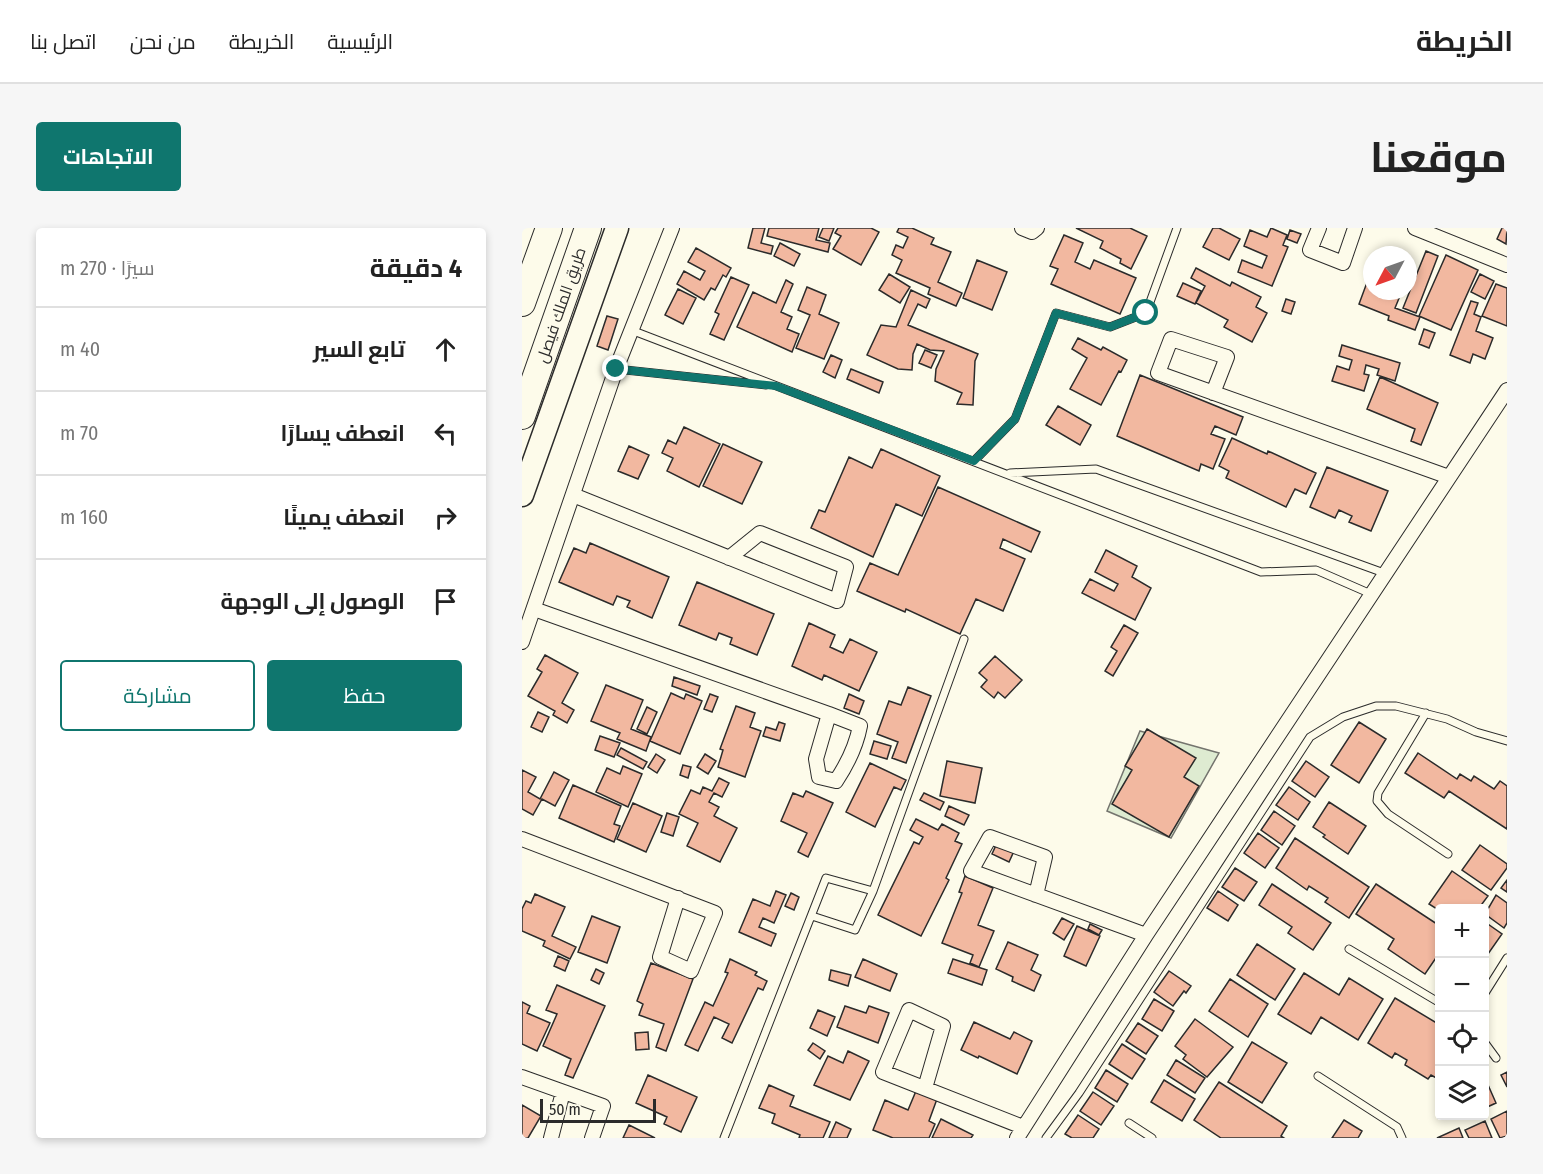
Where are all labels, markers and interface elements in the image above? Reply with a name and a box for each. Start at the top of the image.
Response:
text: الخريطة [1416,25,1513,58]
text: اتصل بنا [30,29,97,55]
text: من نحن [130,29,196,55]
text: الخريطة [229,29,294,55]
text: الرئيسية [327,29,393,55]
button: الاتجاهات [36,122,181,191]
text: موقعنا [1370,133,1507,183]
street label: طريق الملك فيصل [532,245,591,366]
north arrow [1363,246,1417,300]
text: 4 دقيقة [370,253,462,284]
text: سيرًا · 270 m [60,256,155,280]
route start [1132,299,1158,325]
icon: ahead [429,333,462,366]
text: تابع السير [313,336,405,363]
text: 40 m [60,337,100,361]
route end [602,355,628,381]
icon: left [429,417,462,450]
text: انعطف يسارًا [280,420,405,447]
text: 70 m [60,421,98,445]
icon: right [429,501,462,534]
text: انعطف يمينًا [283,504,405,531]
text: 160 m [60,505,108,529]
icon: arrive [429,585,462,618]
text: الوصول إلى الوجهة [221,588,405,615]
button: مشاركة [60,660,255,731]
button: حفظ [267,660,462,731]
map controls [1435,904,1489,1120]
button: + [1435,904,1489,958]
button: − [1435,958,1489,1012]
button: locate [1435,1012,1489,1066]
button: layers [1435,1066,1489,1120]
scale bar [540,1096,656,1124]
text: 50 m [549,1100,581,1119]

